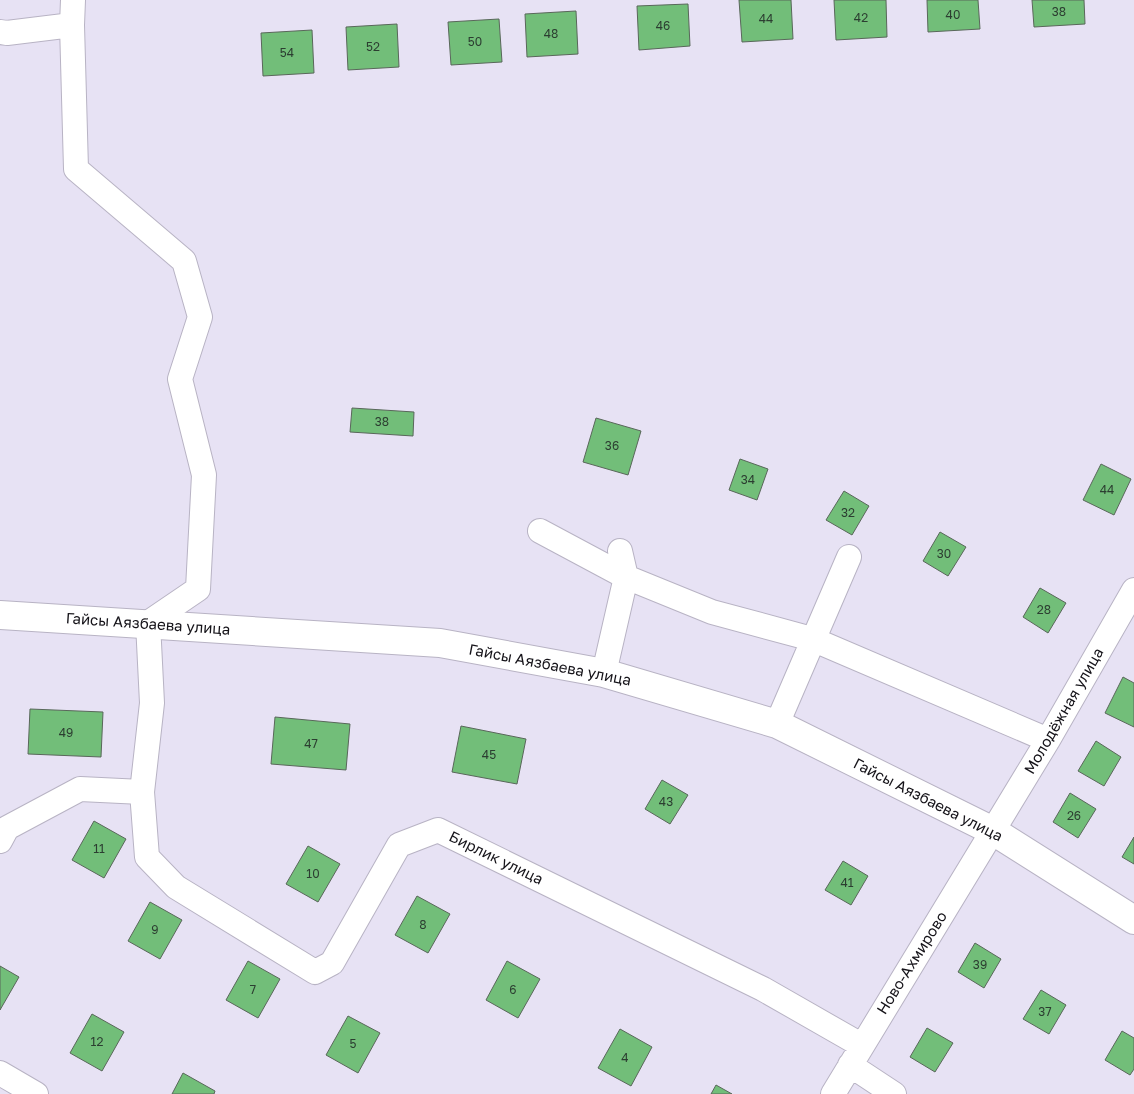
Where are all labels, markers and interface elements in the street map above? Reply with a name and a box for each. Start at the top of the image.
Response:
house number: 38 [1052,4,1066,19]
house number: 40 [946,7,960,22]
house number: 42 [854,10,868,25]
house number: 44 [759,11,773,26]
house number: 46 [656,18,670,33]
house number: 48 [544,26,558,41]
house number: 50 [468,34,482,49]
house number: 52 [366,39,380,54]
house number: 54 [280,45,294,60]
house number: 38 [375,414,389,429]
house number: 36 [605,438,619,453]
house number: 34 [741,472,755,487]
house number: 44 [1100,482,1114,497]
house number: 32 [841,505,855,520]
house number: 30 [937,546,951,561]
house number: 28 [1037,602,1051,617]
street label: Гайсы Аязбаева улица [65,608,231,638]
street label: Гайсы Аязбаева улица [468,639,633,689]
street label: Молодёжная улица [1020,644,1107,777]
house number: 49 [59,725,73,740]
house number: 47 [304,736,318,751]
house number: 45 [482,747,496,762]
street label: Гайсы Аязбаева улица [851,754,1006,845]
house number: 43 [659,794,673,809]
house number: 26 [1067,808,1081,823]
street label: Бирлик улица [446,827,546,888]
house number: 11 [93,841,105,856]
house number: 10 [306,866,320,881]
house number: 41 [840,875,854,890]
street label: Ново-Ахмирово [872,908,950,1017]
house number: 8 [419,917,427,932]
house number: 9 [151,922,159,937]
house number: 39 [973,957,987,972]
house number: 7 [250,982,256,997]
house number: 6 [509,982,517,997]
house number: 37 [1038,1004,1052,1019]
house number: 12 [91,1034,103,1049]
house number: 5 [350,1036,357,1051]
house number: 4 [621,1050,629,1065]

